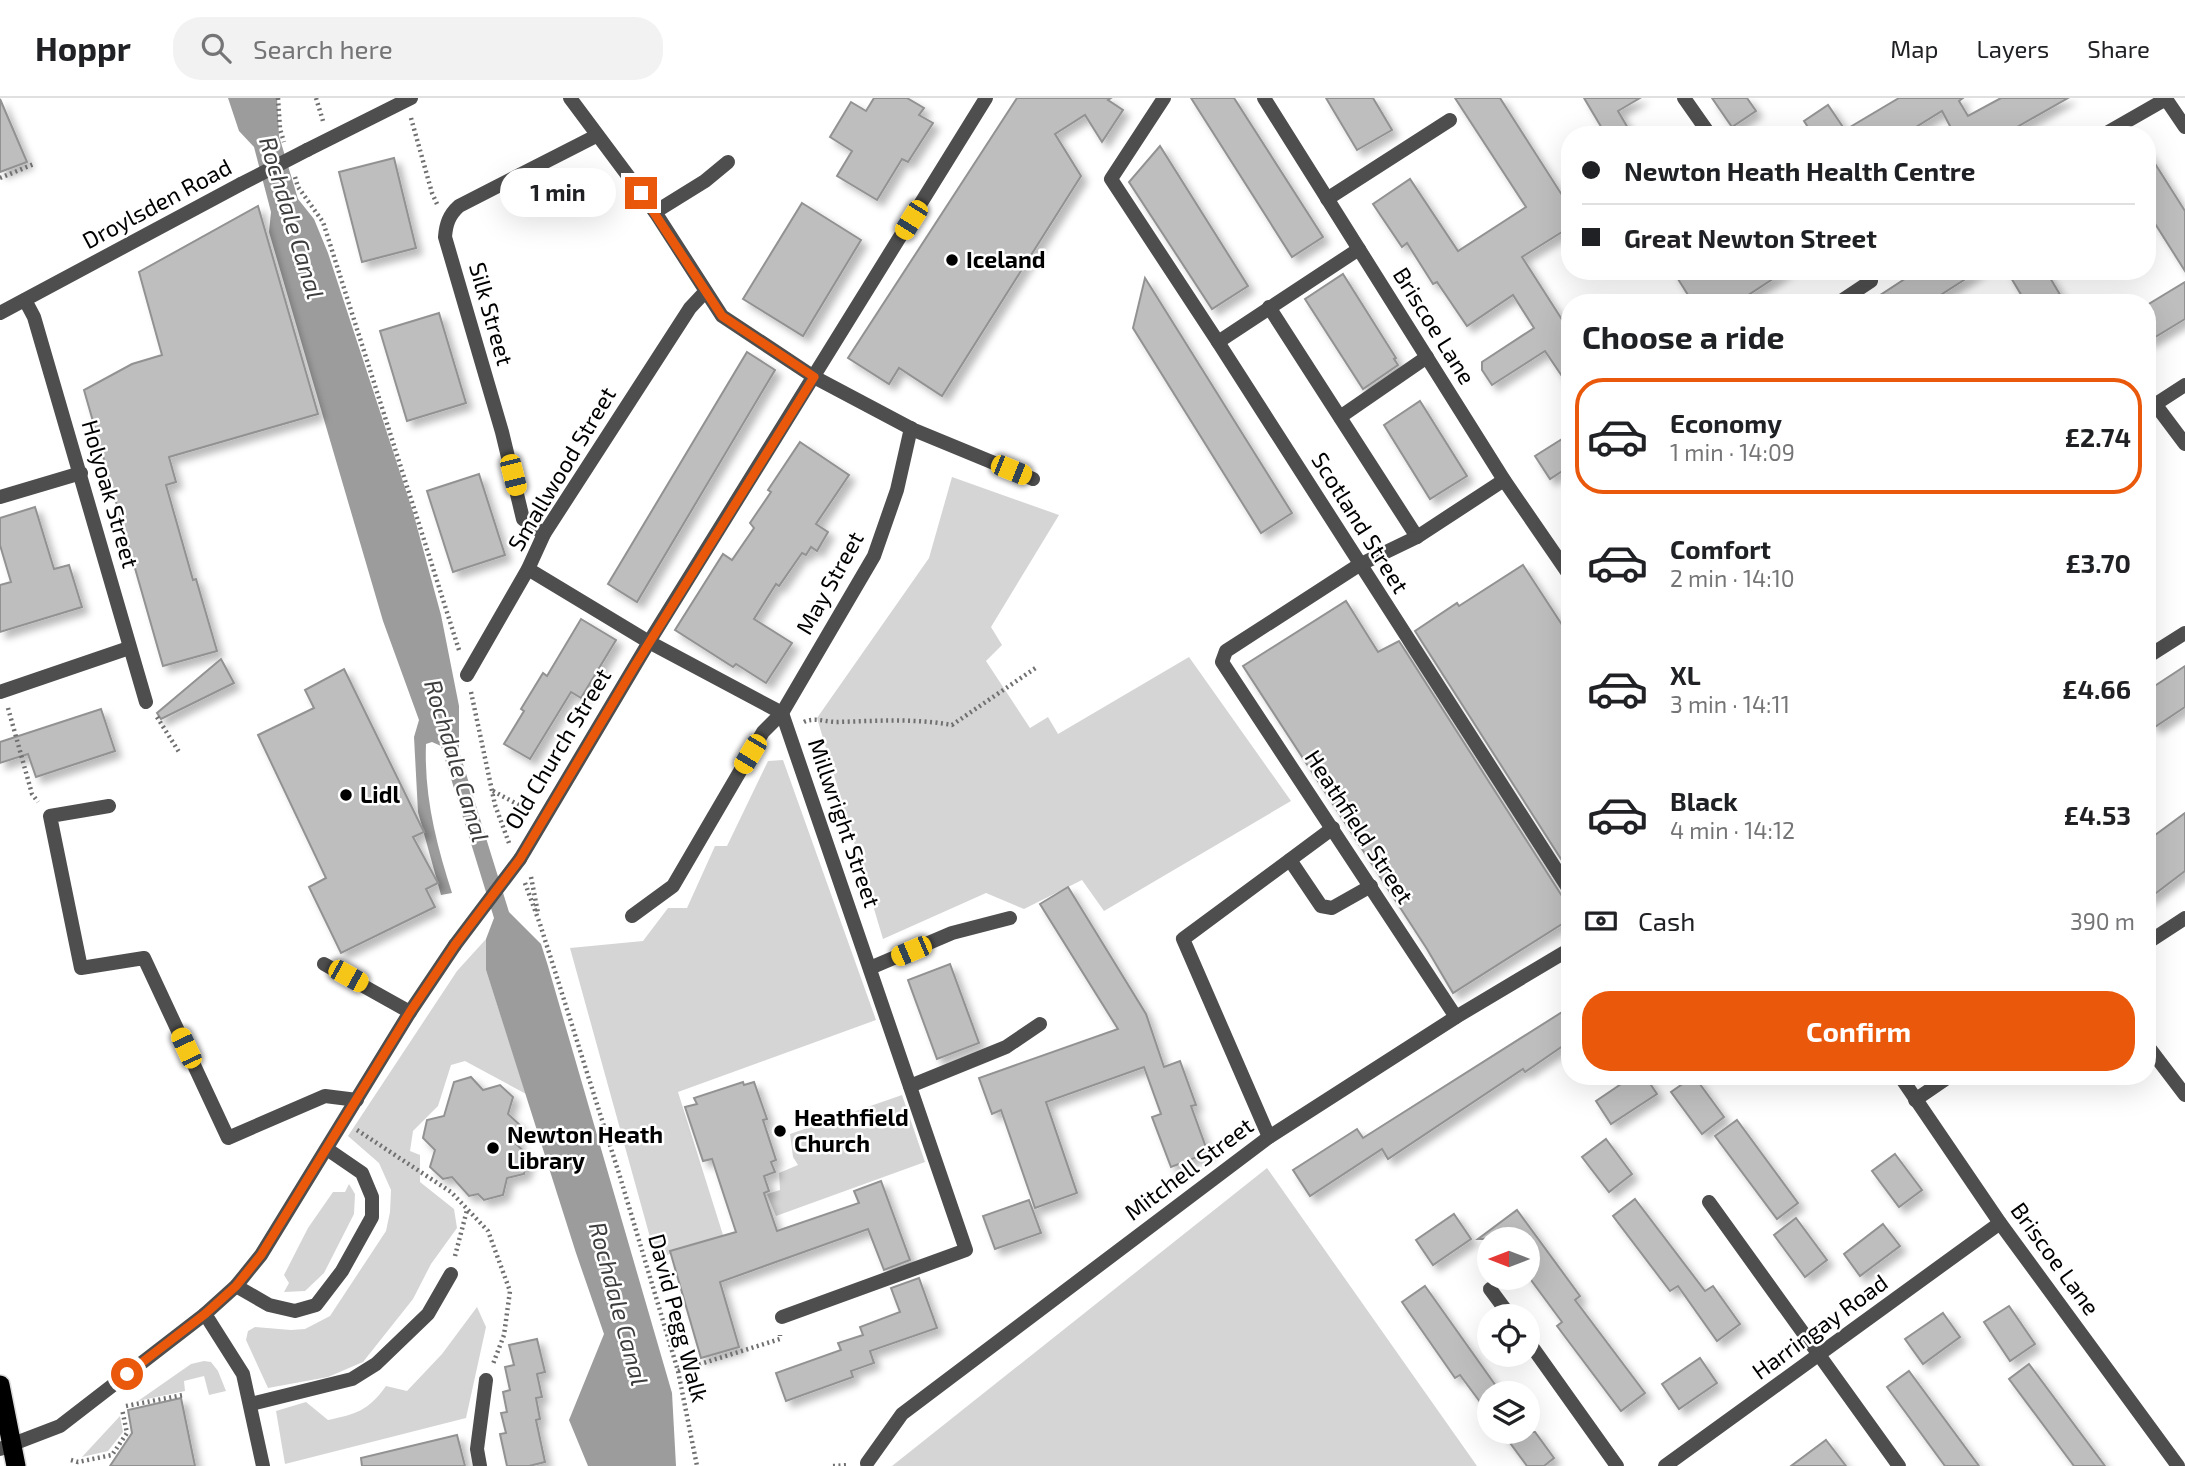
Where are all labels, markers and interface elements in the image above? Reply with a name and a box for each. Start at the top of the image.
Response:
search box [173,17,663,80]
text: Hoppr [35,28,131,68]
icon: search [197,29,235,67]
text: Search here [253,33,393,64]
text: Map [1890,34,1938,63]
text: Layers [1976,34,2049,63]
text: Share [2087,34,2150,63]
water label: Rochdale Canal [254,133,331,302]
street label: Droylsden Road [77,152,236,254]
text: Newton Heath Health Centre [1624,155,1975,186]
callout: 1 min [501,168,616,217]
route end [625,177,657,209]
text: 1 min [530,178,586,206]
car [891,197,932,243]
text: Great Newton Street [1624,222,1877,253]
place label: Iceland [966,245,1045,273]
marker: Iceland [944,252,960,268]
street label: Silk Street [464,259,520,369]
street label: Briscoe Lane [1388,262,1482,389]
text: Choose a ride [1582,317,1785,355]
street label: Smallwood Street [501,381,621,556]
icon: car [1586,405,1649,468]
text: Economy [1670,407,1782,438]
street label: Holyoak Street [76,416,146,571]
text: £2.74 [2065,421,2131,452]
text: 1 min · 14:09 [1670,438,1795,466]
street label: Scotland Street [1306,447,1415,598]
car [498,452,529,498]
car [988,452,1035,488]
street label: May Street [789,526,869,639]
icon: car [1586,531,1649,594]
text: Comfort [1670,533,1771,564]
text: £3.70 [2065,547,2131,578]
text: 2 min · 14:10 [1670,564,1795,592]
icon: car [1586,657,1649,720]
text: XL [1670,659,1701,690]
street label: Old Church Street [498,663,616,834]
text: £4.66 [2062,673,2131,704]
water label: Rochdale Canal [419,676,496,845]
text: 3 min · 14:11 [1670,690,1790,718]
car [731,731,770,777]
street label: Millwright Street [803,734,887,911]
street label: Heathfield Street [1300,744,1420,909]
place label: Lidl [360,780,400,808]
icon: car [1586,783,1649,846]
text: Black [1670,785,1738,816]
marker: Lidl [338,787,354,803]
text: £4.53 [2064,799,2131,830]
text: 4 min · 14:12 [1670,816,1795,844]
icon: cash [1582,902,1620,940]
text: Cash [1638,905,1695,936]
text: 390 m [2070,907,2135,935]
car [888,933,935,969]
car [325,957,372,995]
button: Confirm [1582,991,2135,1071]
car [168,1025,205,1071]
place label: Heathfield Church [794,1103,909,1157]
street label: Mitchell Street [1119,1111,1258,1226]
place label: Newton Heath Library [507,1120,663,1174]
marker: Heathfield Church [772,1123,788,1139]
marker: Newton Heath Library [485,1140,501,1156]
street label: Briscoe Lane [2005,1197,2106,1320]
water label: Rochdale Canal [584,1219,655,1389]
north arrow [1477,1227,1540,1290]
map controls [1477,1227,1540,1444]
street label: David Pegg Walk [643,1231,715,1405]
street label: Harringay Road [1746,1268,1893,1385]
button: locate [1477,1304,1540,1367]
route start [111,1358,143,1390]
button: layers [1477,1381,1540,1444]

